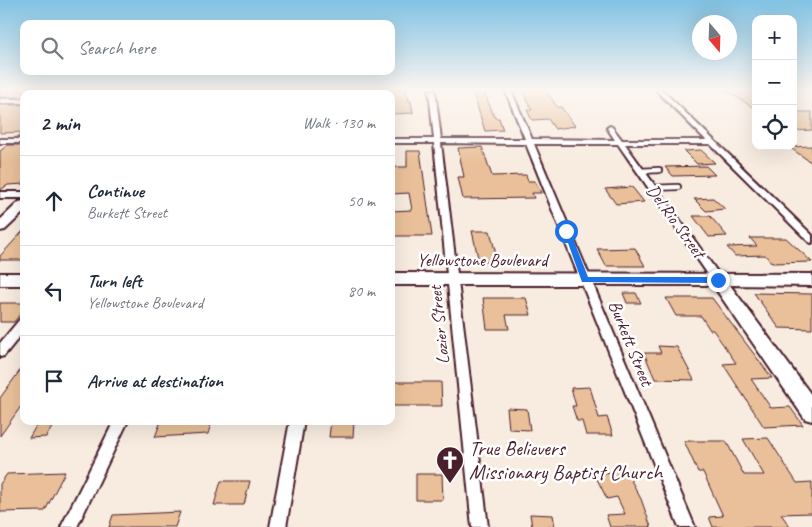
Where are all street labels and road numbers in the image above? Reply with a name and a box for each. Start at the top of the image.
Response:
street label: Del Rio Street [642,180,712,265]
street label: Yellowstone Boulevard [417,249,550,271]
street label: Lozier Street [424,283,454,365]
street label: Burkett Street [604,297,659,391]

